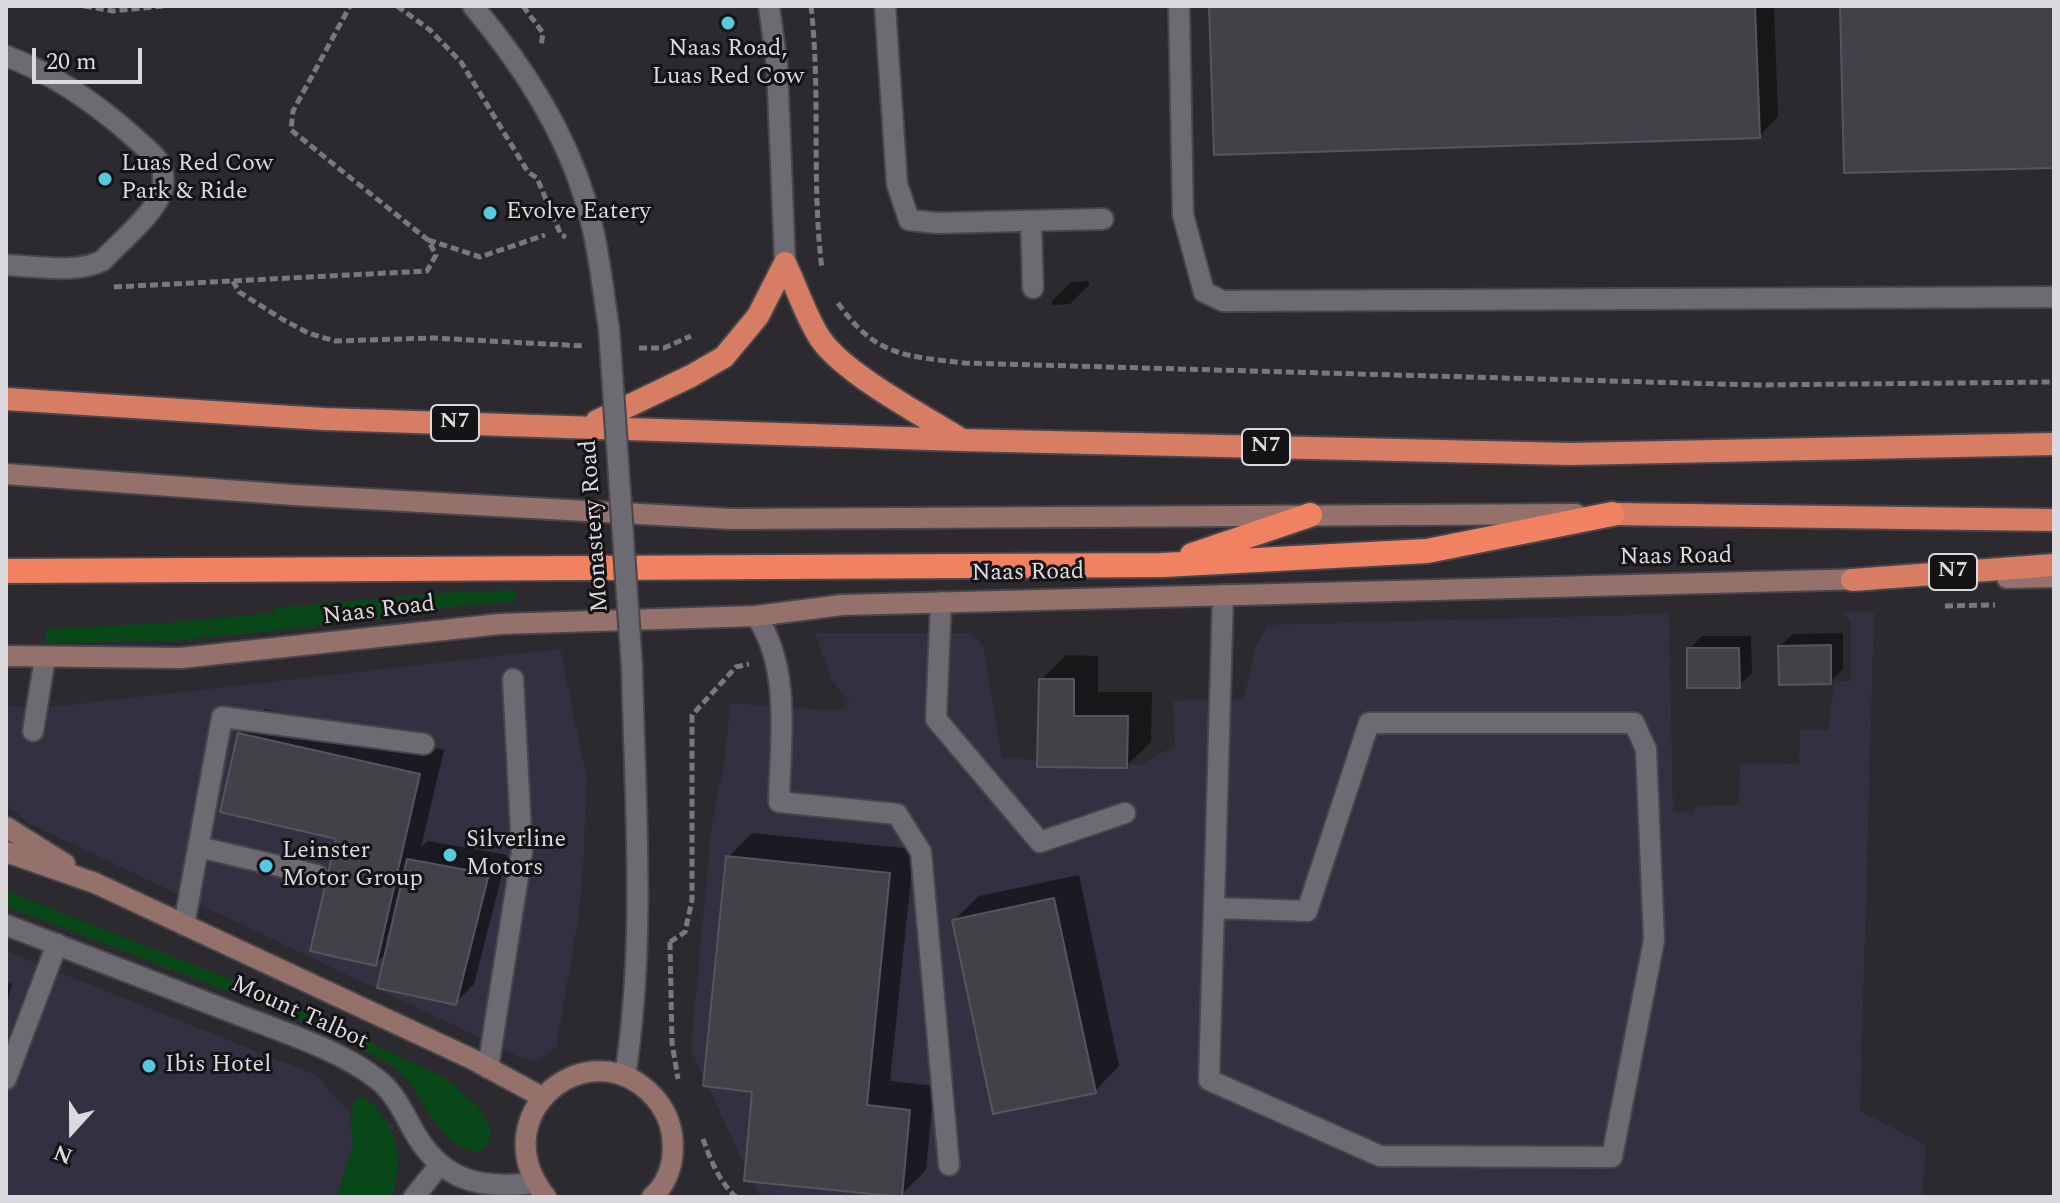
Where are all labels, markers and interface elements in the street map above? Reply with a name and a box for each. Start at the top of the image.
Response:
marker: Naas Road, Luas Red Cow [719,14,737,32]
scale bar [36,32,146,82]
place label: Naas Road, Luas Red Cow [652,36,804,92]
text: 20 m [46,44,97,80]
place label: Luas Red Cow Park & Ride [121,151,273,207]
marker: Luas Red Cow Park & Ride [96,170,114,188]
place label: Evolve Eatery [506,199,651,227]
marker: Evolve Eatery [481,204,499,222]
road number: N7 [431,405,479,441]
road number: N7 [1242,429,1290,465]
street label: Monastery Road [576,439,616,613]
street label: Naas Road [1619,543,1733,573]
road number: N7 [1929,554,1977,590]
street label: Naas Road [971,559,1085,589]
street label: Naas Road [321,591,437,633]
place label: Silverline Motors [466,827,566,883]
place label: Leinster Motor Group [282,838,423,894]
marker: Silverline Motors [441,846,459,864]
marker: Leinster Motor Group [257,857,275,875]
street label: Mount Talbot [226,971,372,1057]
place label: Ibis Hotel [165,1052,271,1080]
marker: Ibis Hotel [140,1057,158,1075]
north arrow [32,1091,112,1171]
text: N [49,1135,78,1172]

